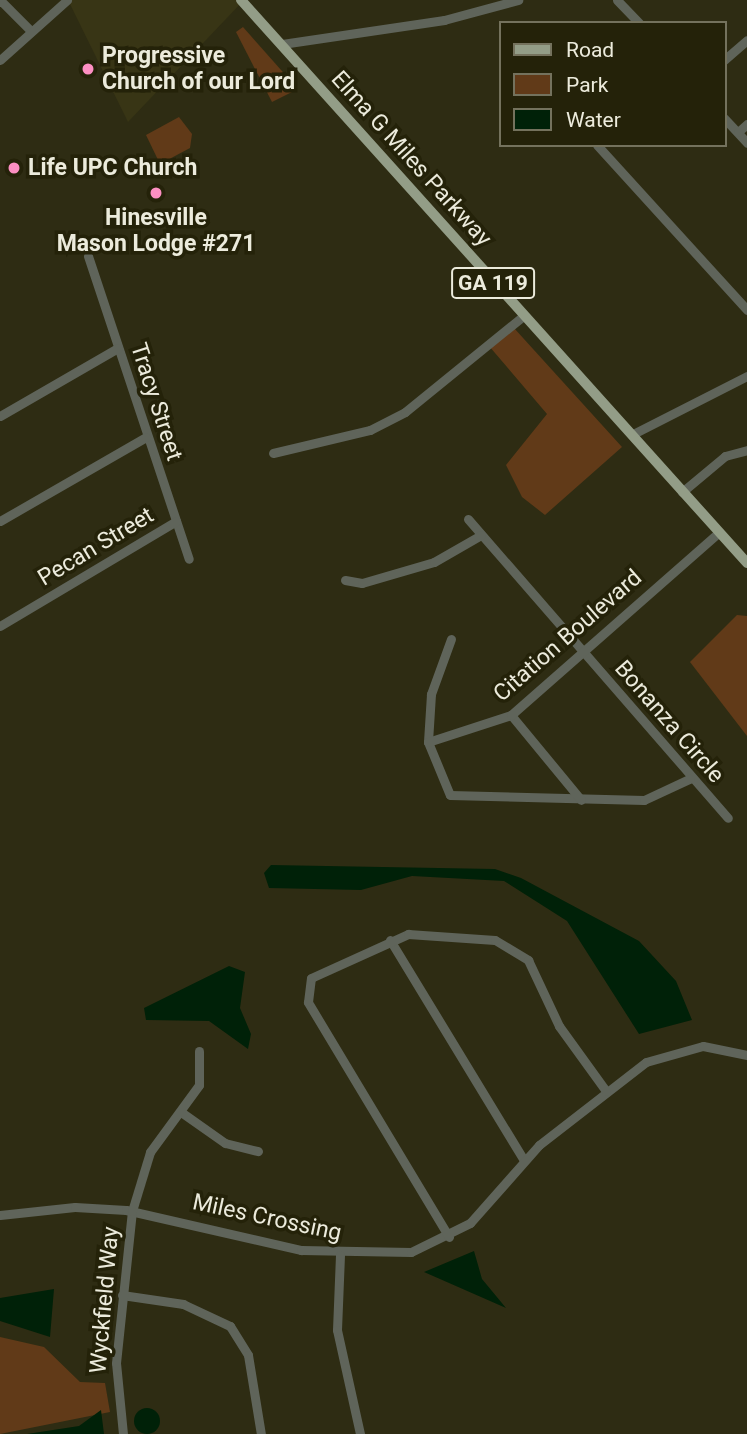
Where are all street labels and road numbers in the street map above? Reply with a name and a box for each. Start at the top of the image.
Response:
street label: Elma G Miles Parkway [325,66,497,252]
road number: GA 119 [451,266,535,300]
street label: Tracy Street [124,340,188,464]
street label: Pecan Street [33,502,159,592]
street label: Citation Boulevard [488,564,648,708]
street label: Bonanza Circle [608,655,730,789]
street label: Miles Crossing [190,1189,344,1247]
street label: Wyckfield Way [85,1225,125,1375]

